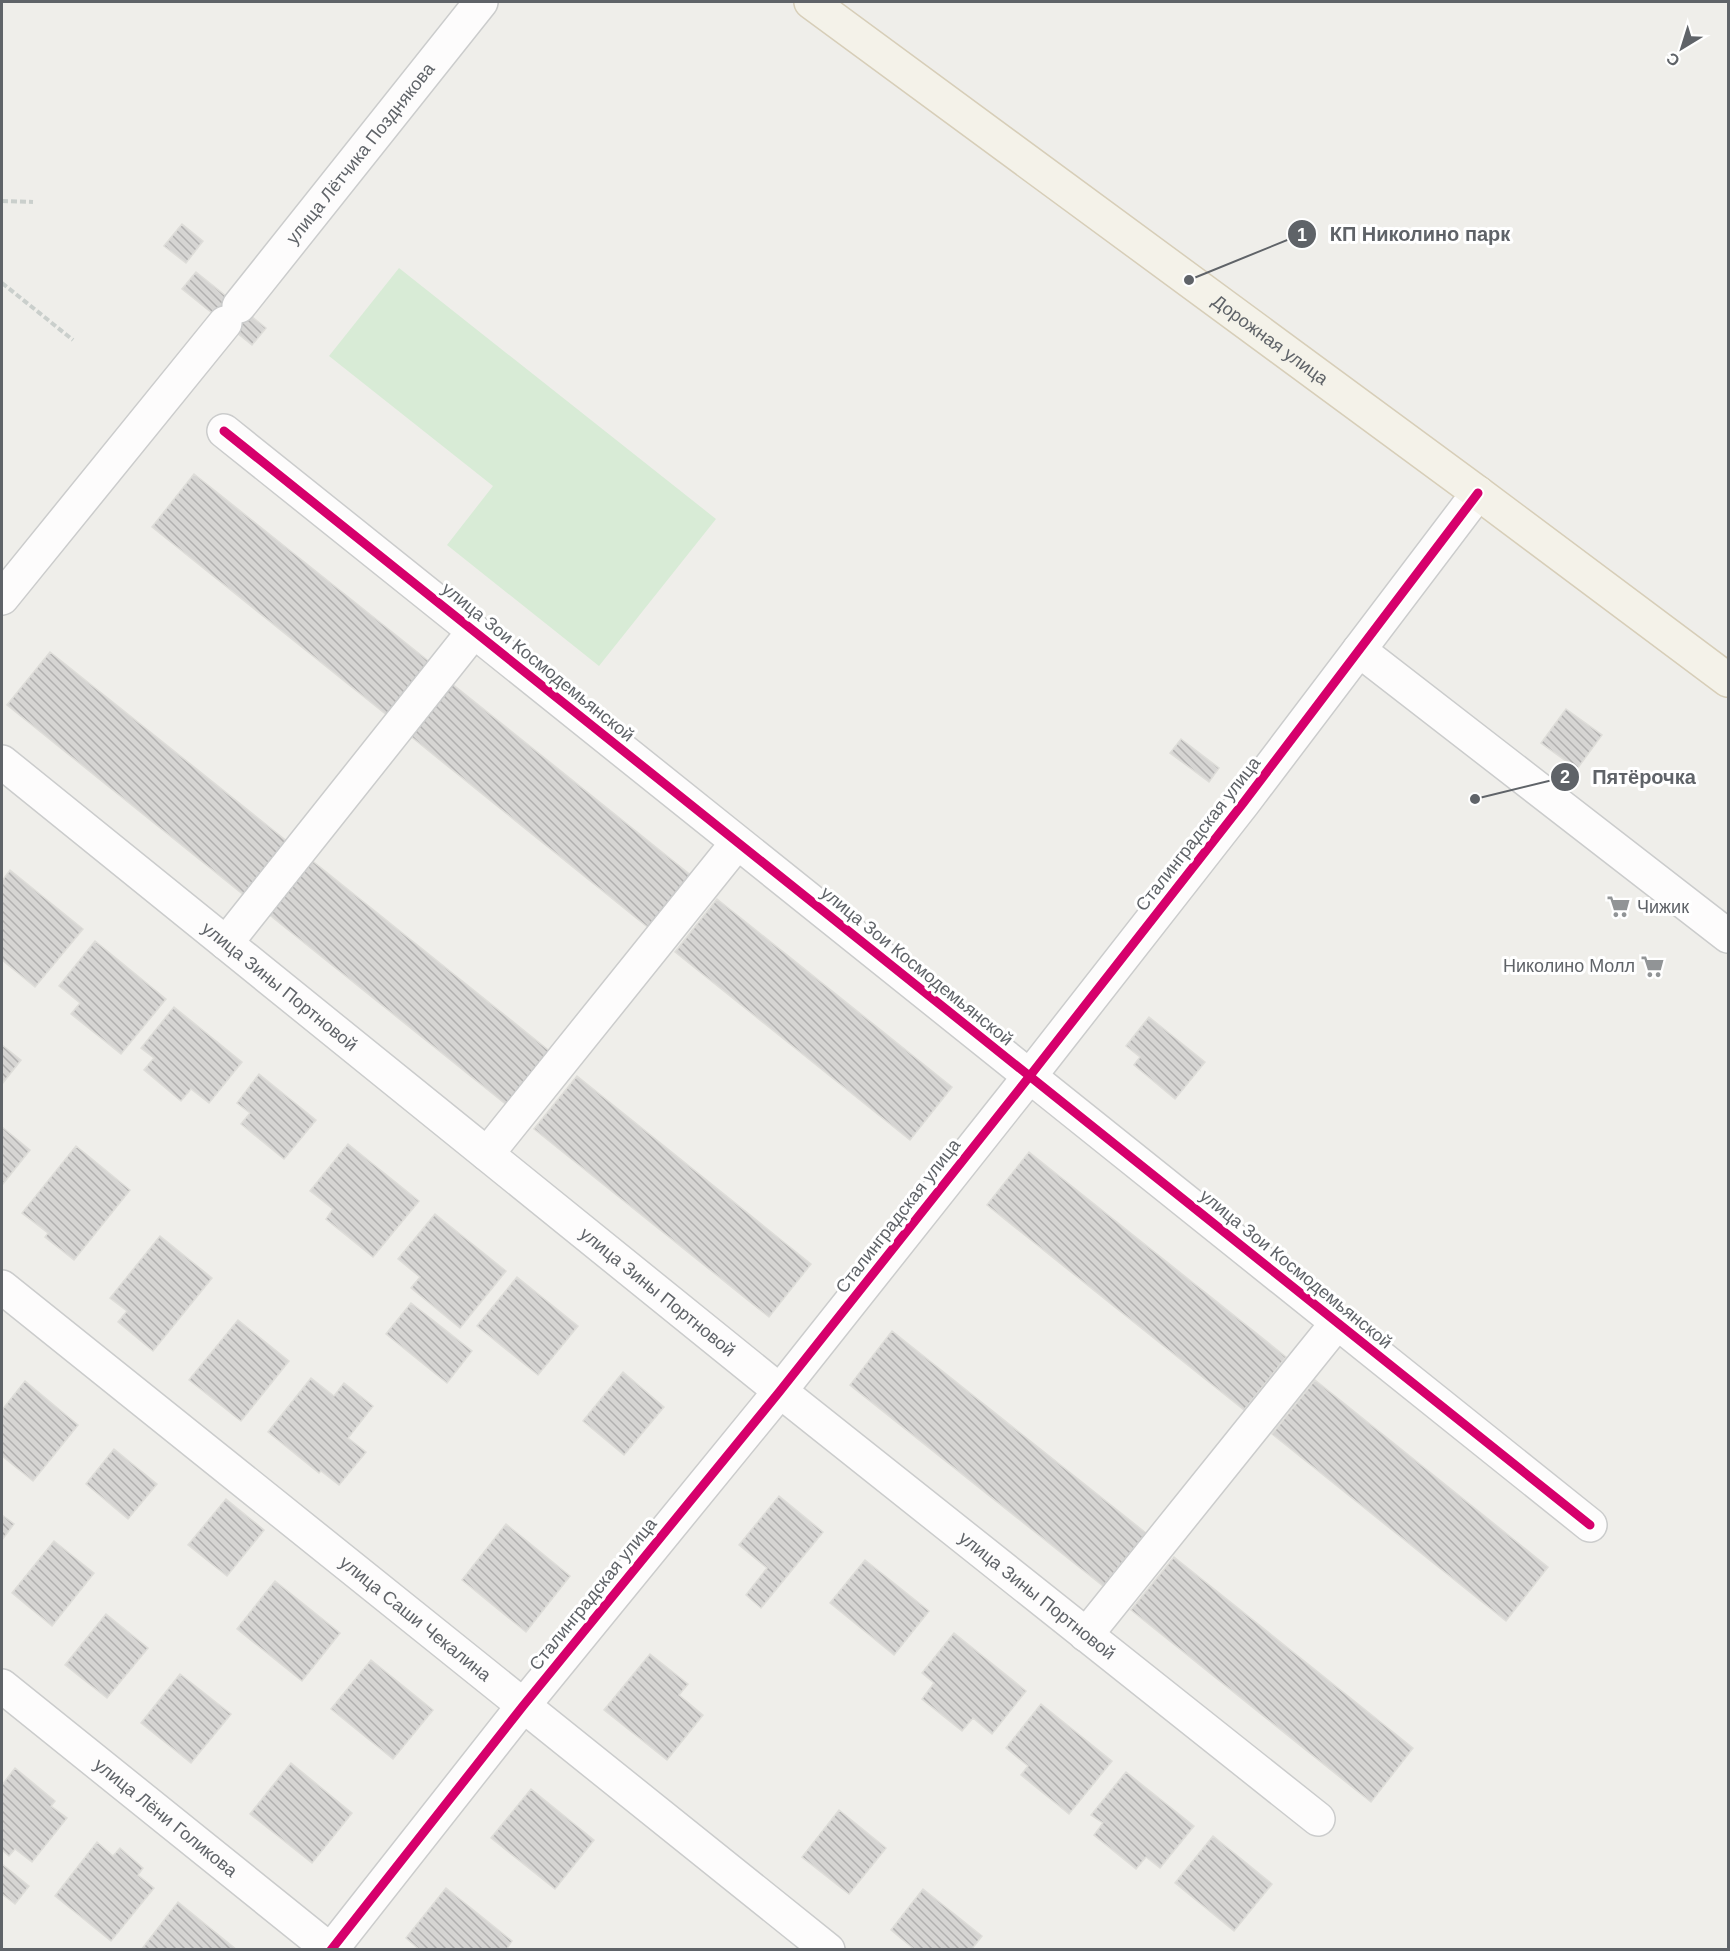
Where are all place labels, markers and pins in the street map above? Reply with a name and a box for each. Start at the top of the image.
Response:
callout: КП Николино парк [1287,215,1522,253]
callout: Пятёрочка [1550,758,1708,796]
supermarket icon: Чижик [1606,894,1632,920]
place label: Чижик [1637,897,1689,917]
supermarket icon: Николино Молл [1640,953,1666,979]
place label: Николино Молл [1503,956,1635,976]

